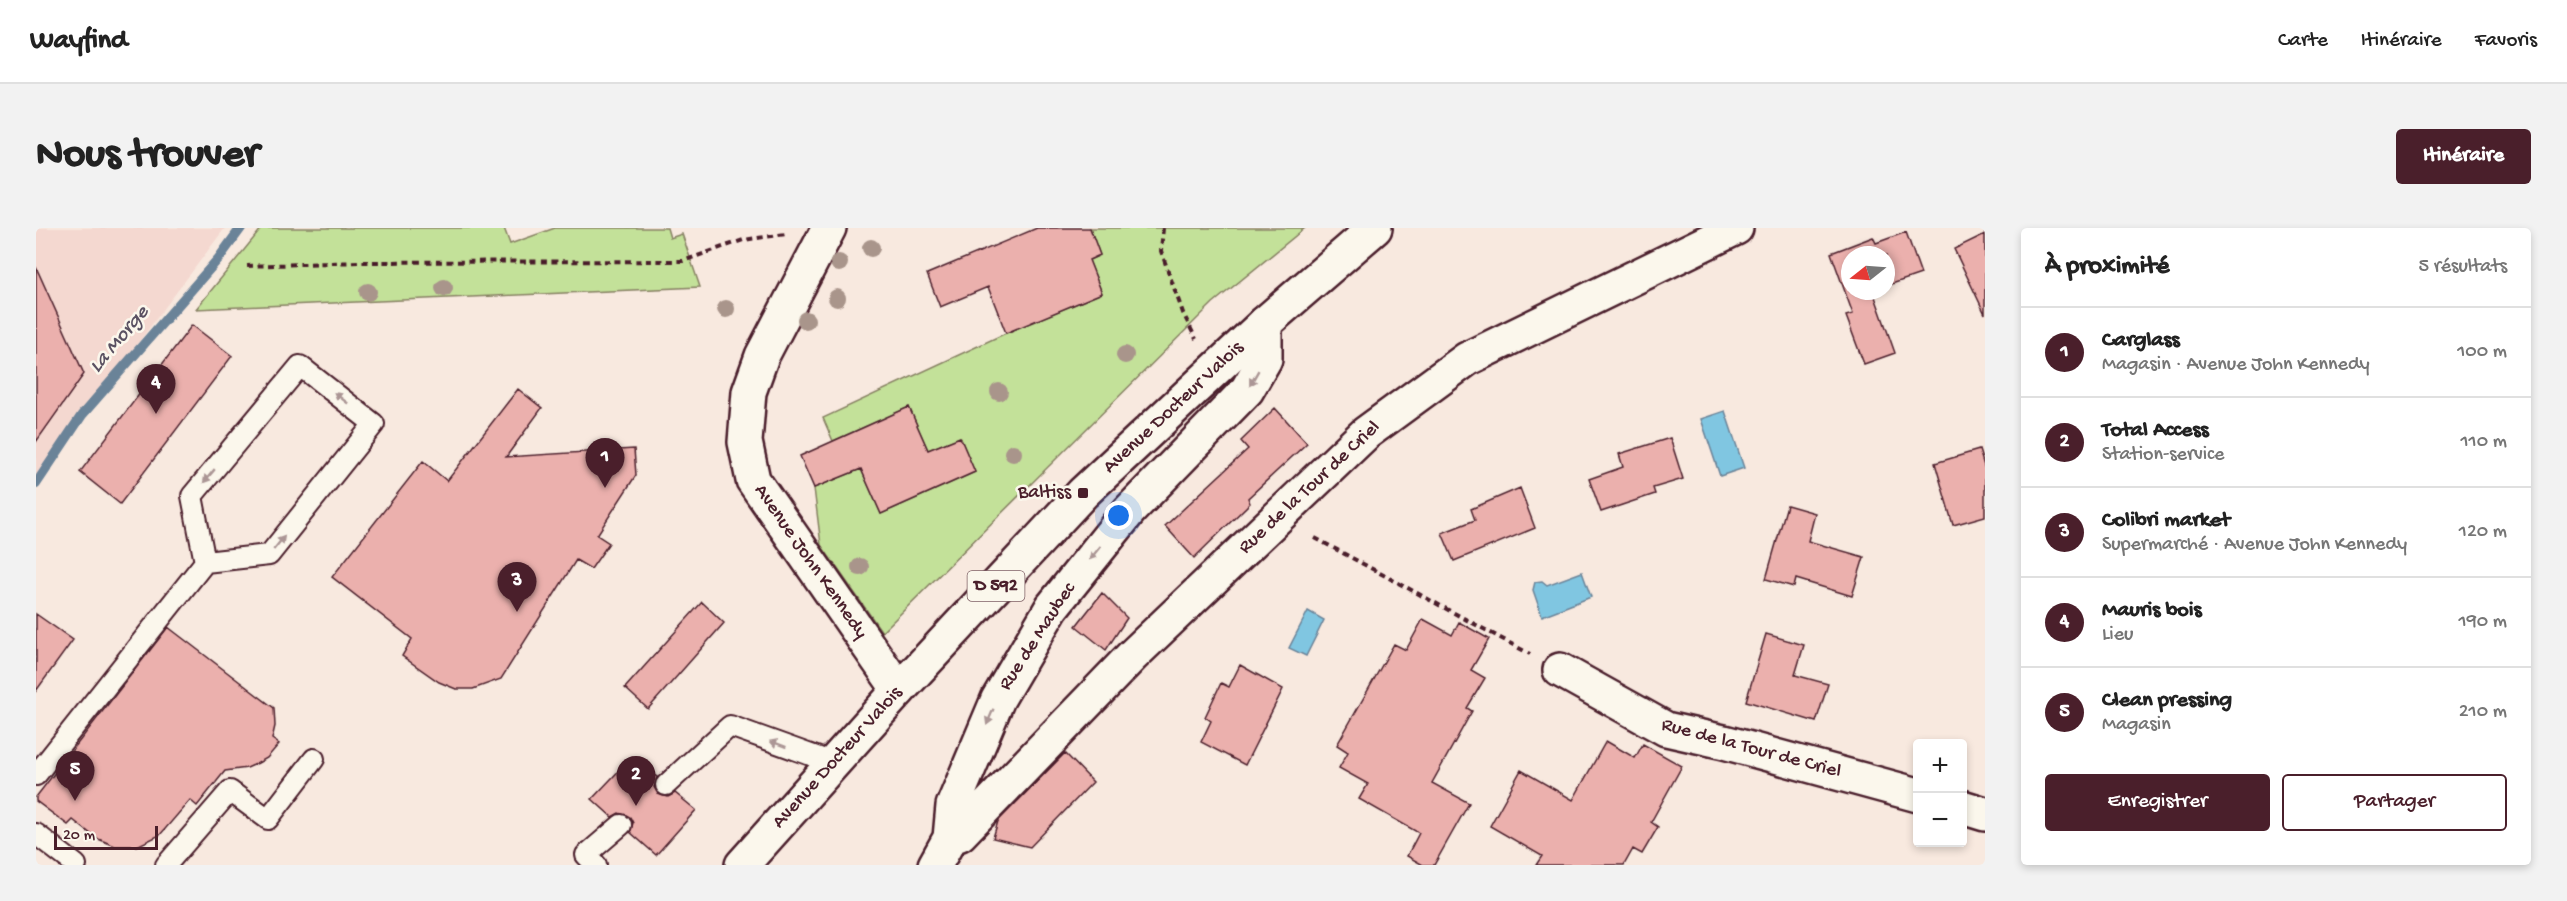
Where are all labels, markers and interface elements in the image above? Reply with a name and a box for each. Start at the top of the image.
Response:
text: Wayfind [30,25,127,58]
text: Carte [2278,29,2328,54]
text: Itinéraire [2361,29,2442,54]
text: Favoris [2475,29,2537,54]
button: Itinéraire [2396,129,2531,184]
text: Nous trouver [36,132,259,181]
north arrow [1841,246,1895,300]
text: À proximité [2045,252,2169,283]
text: 5 résultats [2418,256,2507,279]
water label: La Morge [85,300,156,379]
text: Carglass [2102,328,2180,354]
street label: Avenue Docteur Valois [1099,337,1249,479]
text: 1 [2060,341,2069,364]
text: 100 m [2457,341,2507,364]
text: Magasin · Avenue John Kennedy [2102,354,2369,377]
pin: 4 [136,364,176,414]
one-way arrow [1249,370,1259,387]
one-way arrow [333,391,349,404]
street label: Rue de la Tour de Criel [1235,417,1385,559]
text: Total Access [2102,418,2209,444]
text: 2 [2060,431,2069,454]
text: 110 m [2461,431,2507,454]
pin: 1 [586,438,624,488]
text: Station-service [2102,444,2224,467]
one-way arrow [203,468,216,483]
street label: Avenue John Kennedy [748,480,872,644]
place label: Baltiss [1017,482,1072,505]
marker: Baltiss [1076,486,1090,500]
your location [1104,501,1133,530]
text: Colibri market [2102,508,2230,534]
text: 3 [2059,521,2070,544]
text: 120 m [2459,521,2507,544]
text: Supermarché · Avenue John Kennedy [2102,534,2407,557]
one-way arrow [272,535,285,551]
one-way arrow [1090,546,1102,561]
pin: 3 [498,562,536,612]
road number: D 592 [968,571,1024,601]
street label: Rue de Maubec [995,578,1082,695]
text: Mauris bois [2102,598,2202,624]
text: 4 [2060,611,2069,634]
text: 190 m [2459,611,2507,634]
text: Lieu [2102,624,2133,647]
street label: Avenue Docteur Valois [768,682,908,834]
text: Clean pressing [2102,688,2232,714]
text: 5 [2059,701,2070,724]
text: 210 m [2459,701,2507,724]
one-way arrow [985,708,994,726]
street label: Rue de la Tour de Criel [1659,714,1843,784]
text: Magasin [2102,714,2171,737]
one-way arrow [768,738,786,748]
map controls [1913,739,1967,847]
button: + [1913,739,1967,793]
pin: 5 [56,752,94,801]
pin: 2 [616,756,656,806]
button: Enregistrer [2045,774,2270,831]
button: Partager [2282,774,2507,831]
button: − [1913,793,1967,847]
scale bar [54,823,158,850]
text: 20 m [63,827,95,846]

